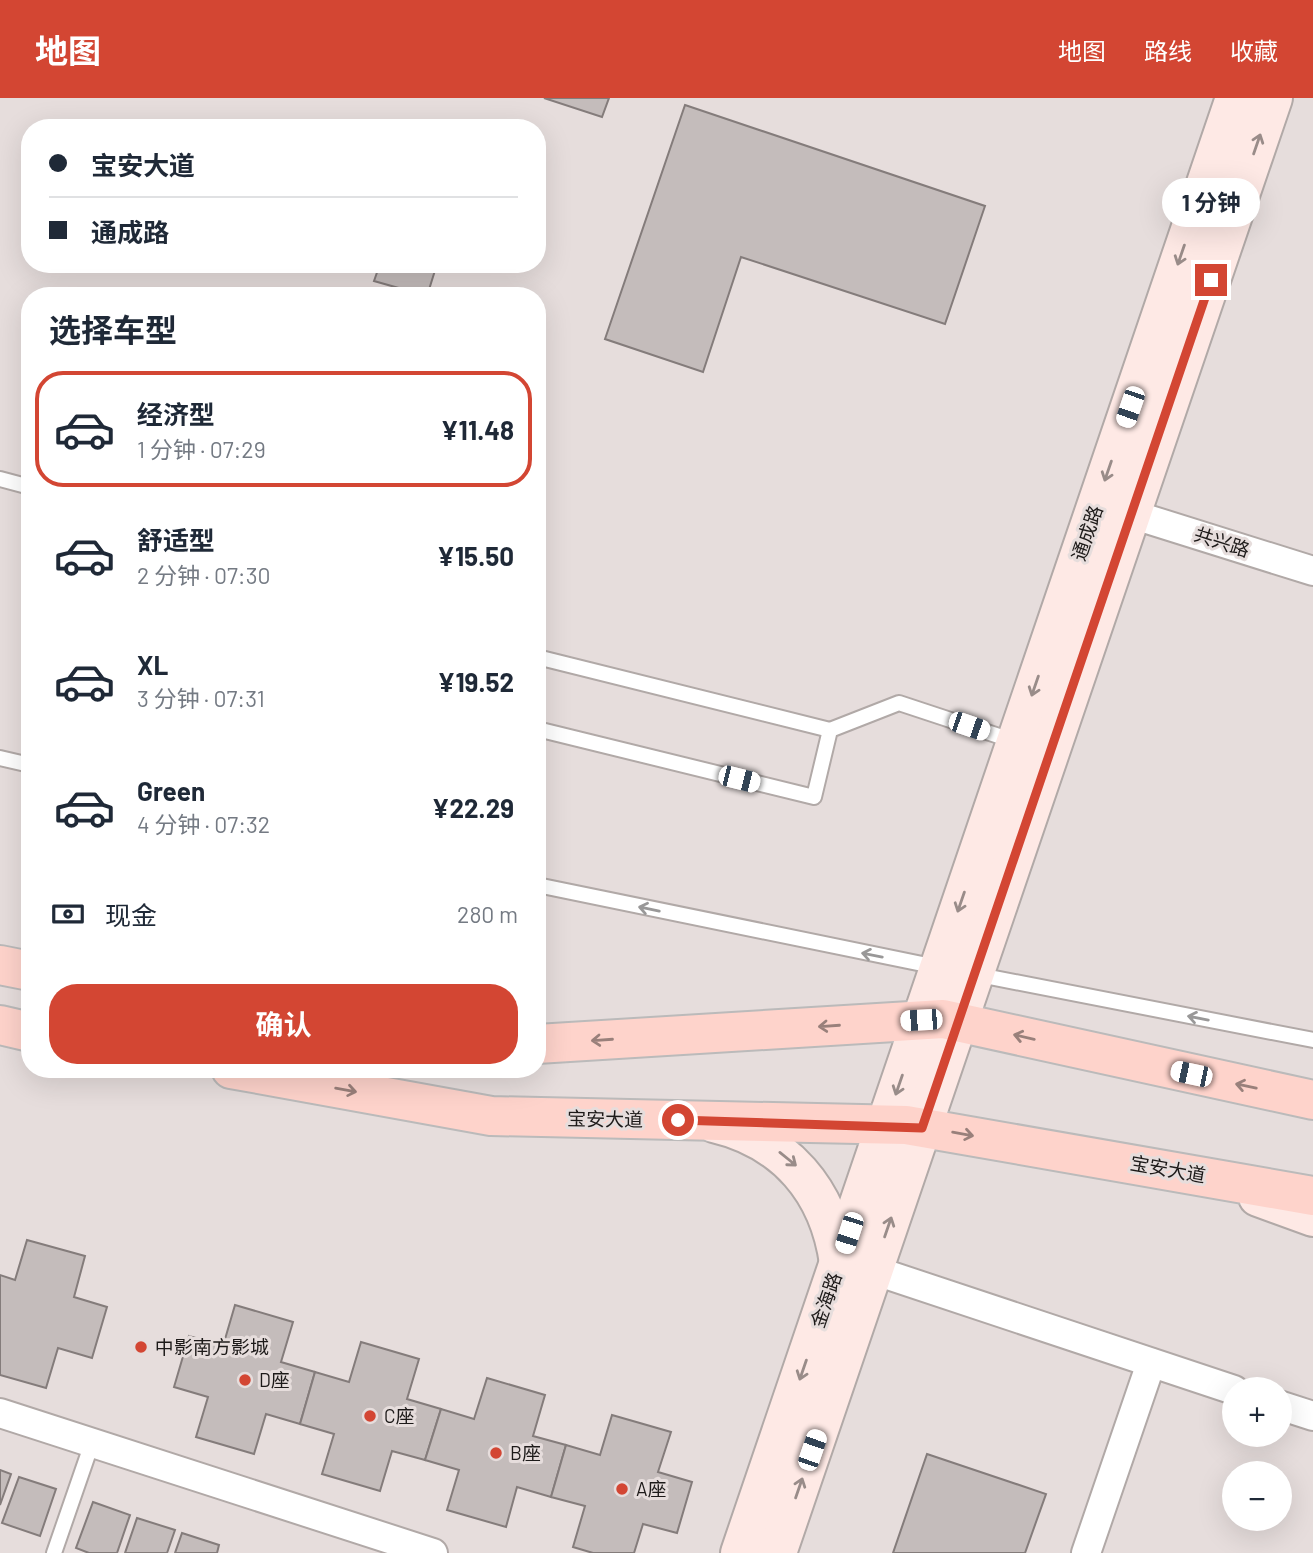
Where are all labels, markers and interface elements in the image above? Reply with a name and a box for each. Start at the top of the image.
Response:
text: 地图 [35,30,101,70]
text: 地图 [1058,36,1106,65]
text: 路线 [1144,36,1192,65]
text: 收藏 [1230,36,1278,65]
one-way arrow [1252,134,1264,156]
text: 宝安大道 [91,149,195,180]
callout: 1 分钟 [1162,178,1260,228]
text: 1 分钟 [1182,188,1240,216]
text: 通成路 [91,216,169,247]
one-way arrow [1174,244,1186,266]
route end [1195,264,1227,296]
text: 选择车型 [49,310,177,348]
car [1114,384,1147,430]
icon: car [53,398,116,461]
text: 经济型 [137,398,215,429]
text: ¥11.48 [441,414,514,445]
text: 1 分钟 · 07:29 [137,435,266,463]
one-way arrow [1101,459,1113,481]
street label: 通成路 [1066,502,1107,564]
street label: 共兴路 [1191,522,1253,561]
icon: car [53,524,116,587]
text: 舒适型 [137,524,215,555]
text: ¥15.50 [437,540,514,571]
text: 2 分钟 · 07:30 [137,561,270,589]
text: XL [137,649,168,680]
icon: car [53,650,116,713]
text: ¥19.52 [438,666,514,697]
one-way arrow [1028,675,1040,697]
text: 3 分钟 · 07:31 [137,684,265,712]
car [946,709,993,743]
car [717,764,762,794]
text: Green [137,775,205,806]
icon: car [53,776,116,839]
text: ¥22.29 [432,792,514,823]
text: 4 分钟 · 07:32 [137,810,270,838]
one-way arrow [954,890,967,912]
icon: cash [49,895,87,933]
text: 现金 [105,899,157,930]
text: 280 m [457,900,518,928]
one-way arrow [638,901,661,915]
one-way arrow [861,947,884,961]
button: 确认 [49,984,518,1064]
car [900,1008,943,1032]
one-way arrow [1187,1010,1210,1024]
one-way arrow [818,1020,840,1033]
one-way arrow [1013,1030,1036,1044]
one-way arrow [591,1034,613,1047]
car [1169,1059,1214,1089]
one-way arrow [892,1073,904,1095]
one-way arrow [1235,1078,1258,1092]
one-way arrow [334,1084,357,1097]
route start [662,1104,694,1136]
street label: 宝安大道 [567,1106,643,1131]
one-way arrow [951,1128,974,1141]
street label: 宝安大道 [1129,1151,1208,1186]
one-way arrow [779,1152,797,1167]
car [833,1210,866,1256]
one-way arrow [883,1216,895,1238]
street label: 金海路 [805,1269,846,1331]
place label: 中影南方影城 [155,1335,269,1358]
marker: 中影南方影城 [133,1339,149,1355]
one-way arrow [795,1358,808,1380]
place label: D座 [259,1368,290,1391]
marker: D座 [237,1372,253,1388]
map controls [1222,1377,1292,1531]
button: + [1222,1377,1292,1447]
place label: C座 [384,1404,415,1427]
marker: C座 [362,1408,378,1424]
car [796,1427,829,1473]
place label: B座 [510,1441,541,1464]
marker: B座 [488,1445,504,1461]
button: − [1222,1461,1292,1531]
place label: A座 [636,1477,667,1500]
one-way arrow [794,1478,806,1500]
marker: A座 [614,1481,630,1497]

